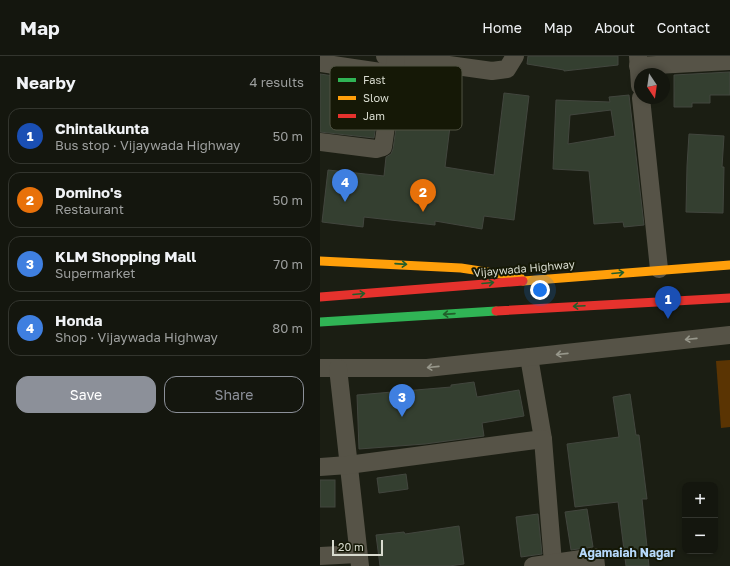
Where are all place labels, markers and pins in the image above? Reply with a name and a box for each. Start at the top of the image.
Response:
pin: 4 [332,169,358,202]
pin: 2 [410,179,436,212]
pin: 1 [655,286,681,319]
pin: 3 [389,384,415,417]

